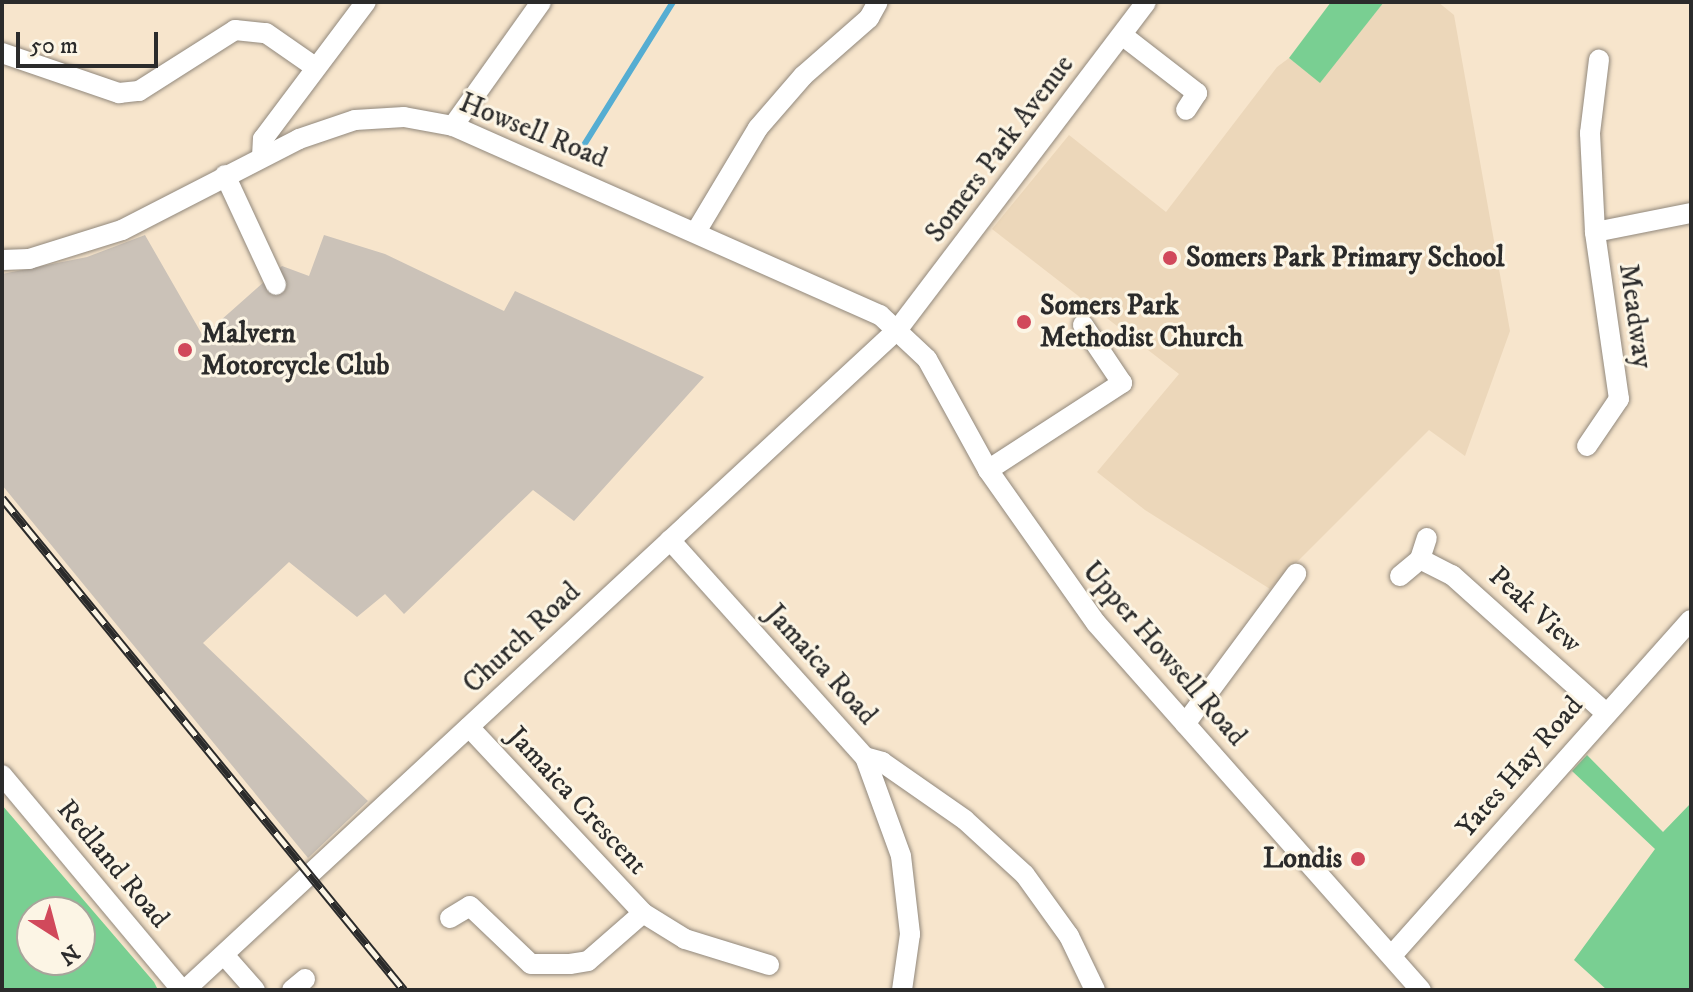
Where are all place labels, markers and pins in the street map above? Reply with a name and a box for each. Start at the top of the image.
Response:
place label: Somers Park Primary School [1186,241,1504,275]
marker: Somers Park Primary School [1161,249,1179,267]
place label: Somers Park Methodist Church [1040,289,1243,355]
marker: Somers Park Methodist Church [1015,313,1033,331]
place label: Malvern Motorcycle Club [201,317,389,383]
marker: Malvern Motorcycle Club [176,341,194,359]
place label: Londis [1263,842,1342,876]
marker: Londis [1349,850,1367,868]

